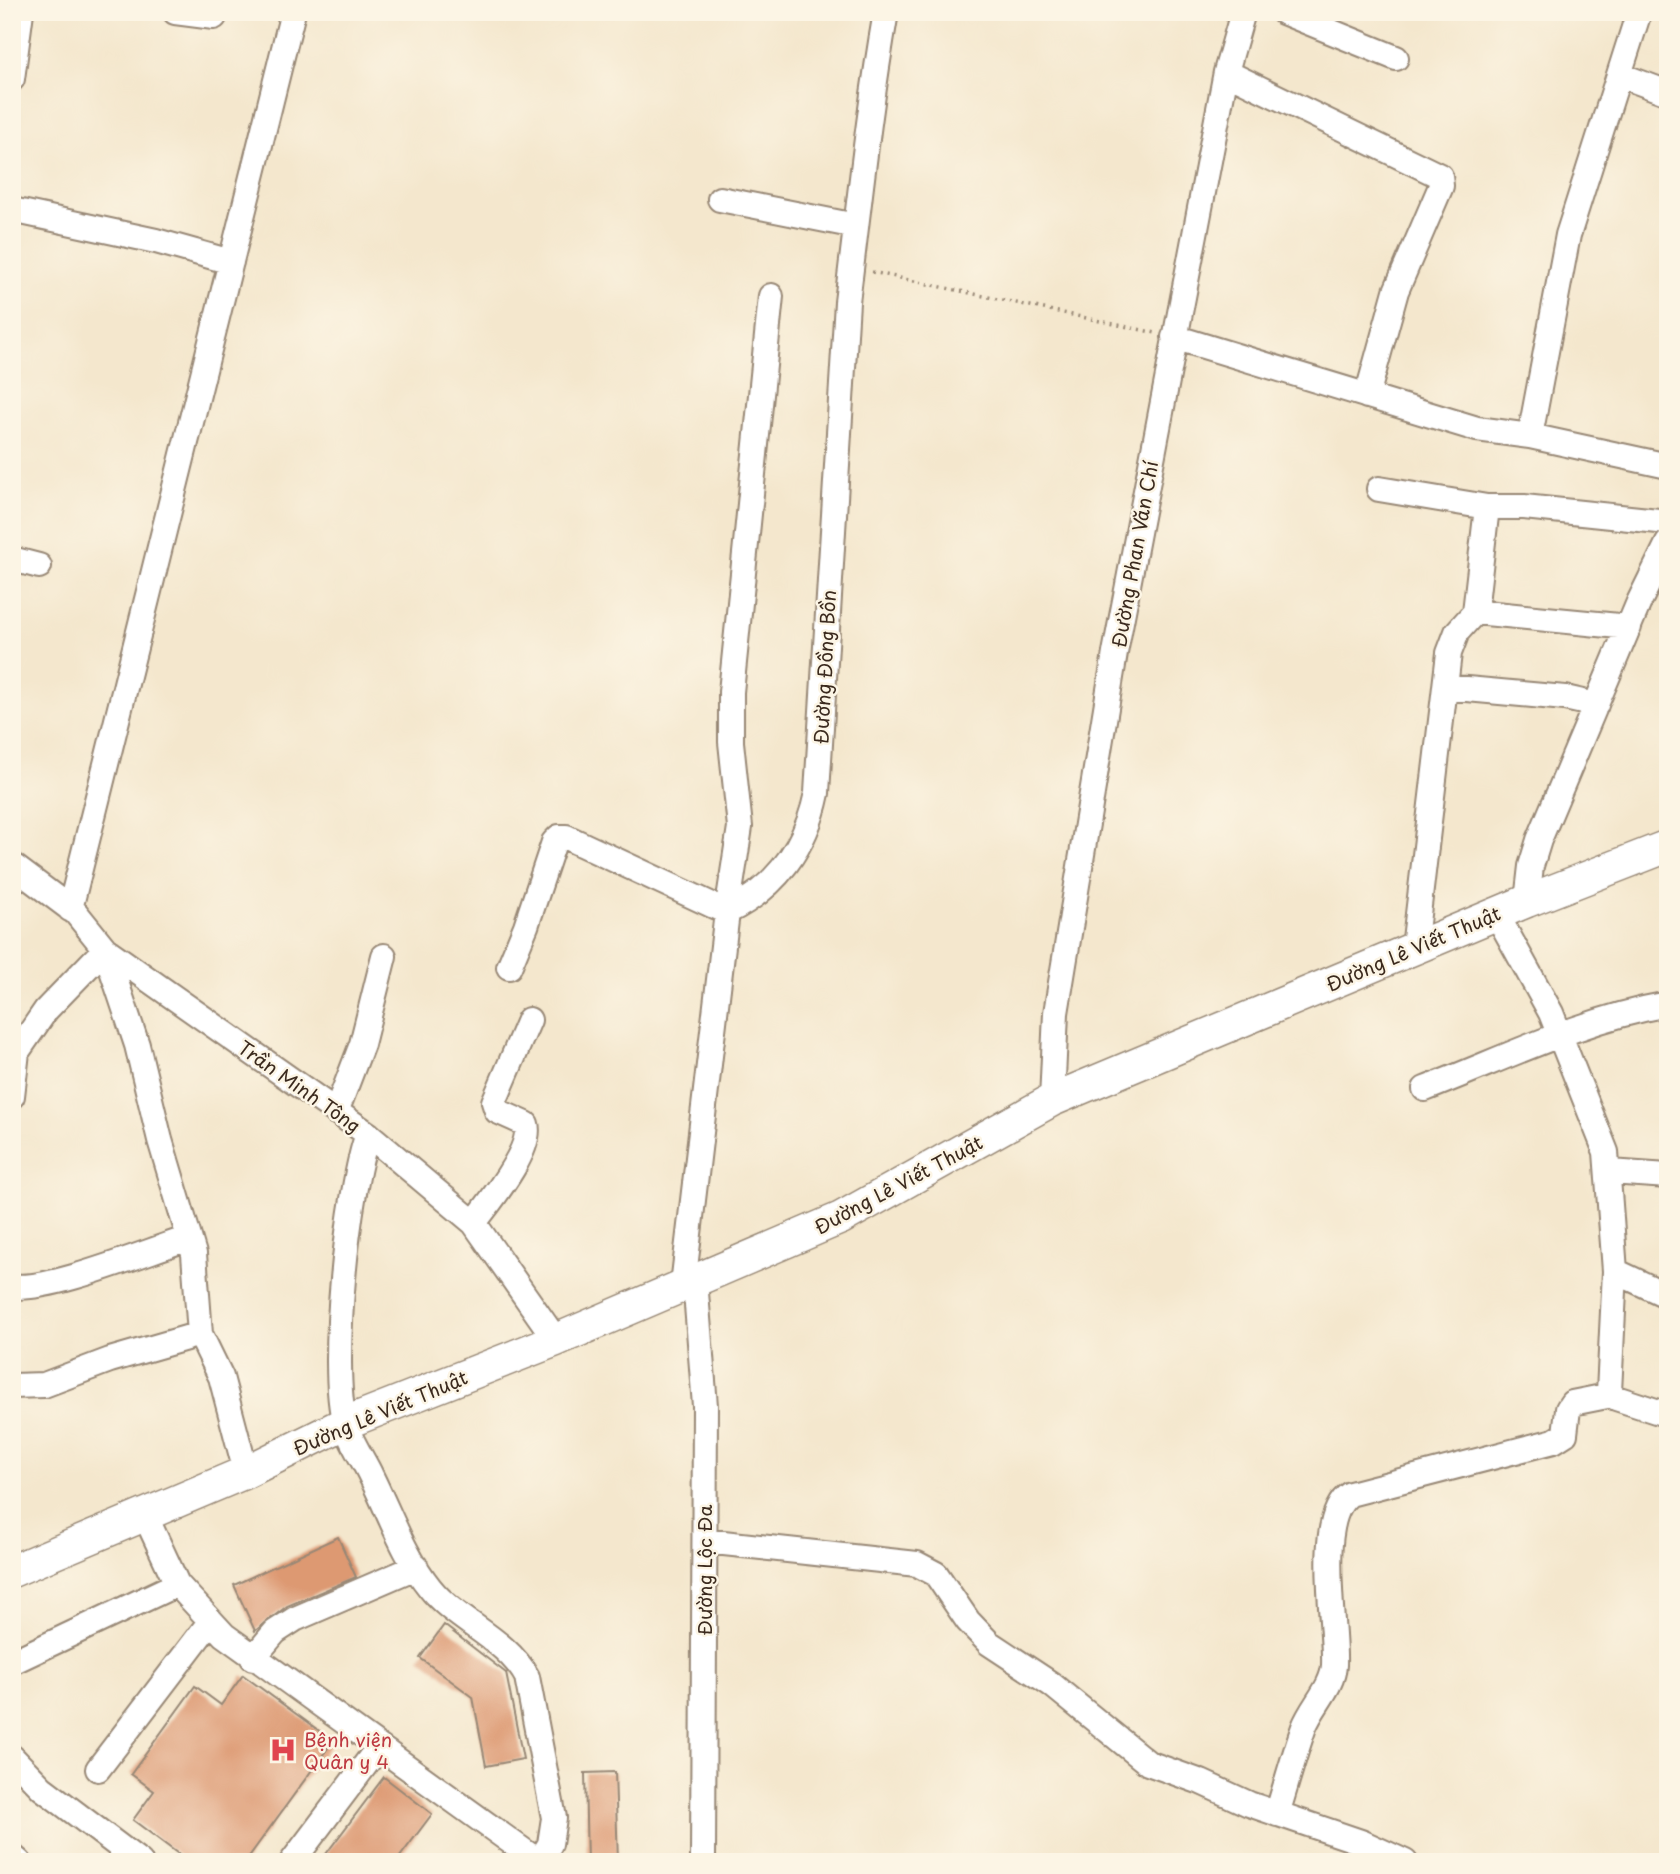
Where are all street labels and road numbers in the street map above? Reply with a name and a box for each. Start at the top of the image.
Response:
street label: Đường Phan Văn Chí [1104,458,1164,650]
street label: Đường Đồng Bồn [806,589,842,745]
street label: Đường Lê Viết Thuật [1321,898,1505,997]
street label: Trần Minh Tông [233,1033,367,1139]
street label: Đường Lê Viết Thuật [809,1128,987,1240]
street label: Đường Lê Viết Thuật [288,1362,472,1461]
street label: Đường Lộc Đa [690,1504,718,1635]

